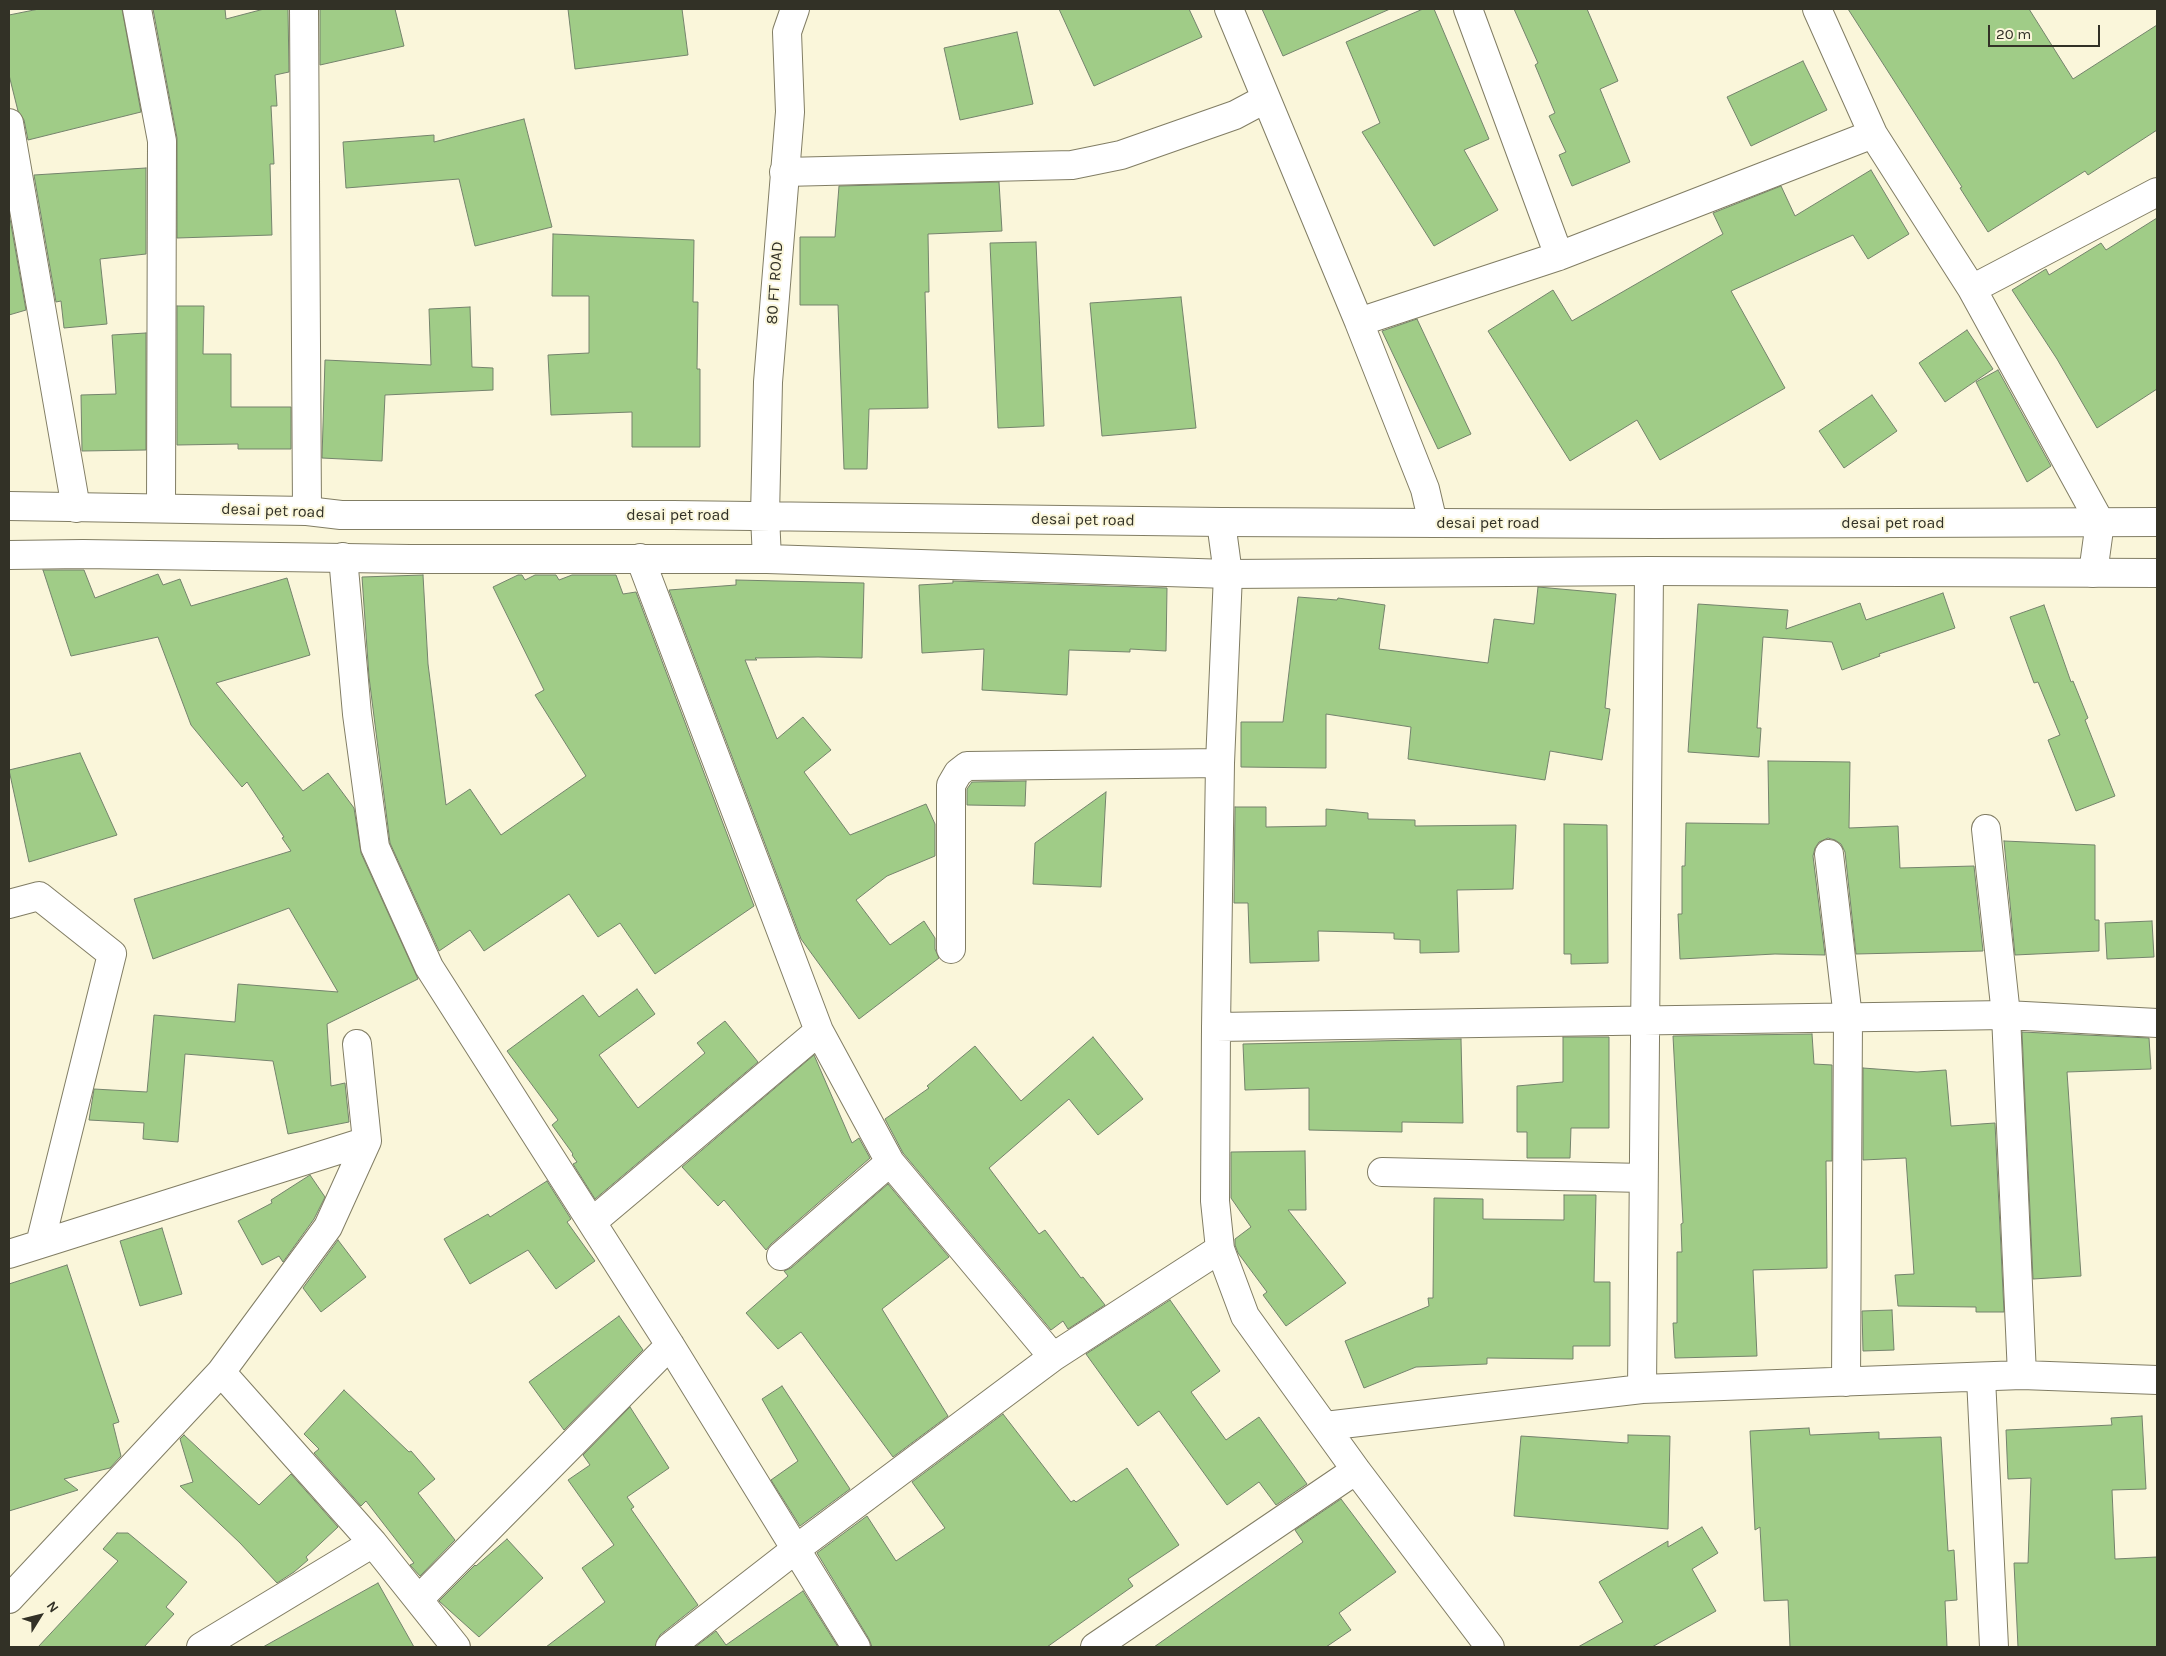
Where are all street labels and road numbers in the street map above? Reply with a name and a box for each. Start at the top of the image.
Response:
street label: 80 FT ROAD [763,241,787,325]
street label: desai pet road [221,500,325,522]
street label: desai pet road [626,505,730,525]
street label: desai pet road [1031,509,1135,531]
street label: desai pet road [1436,513,1540,533]
street label: desai pet road [1841,513,1945,533]

